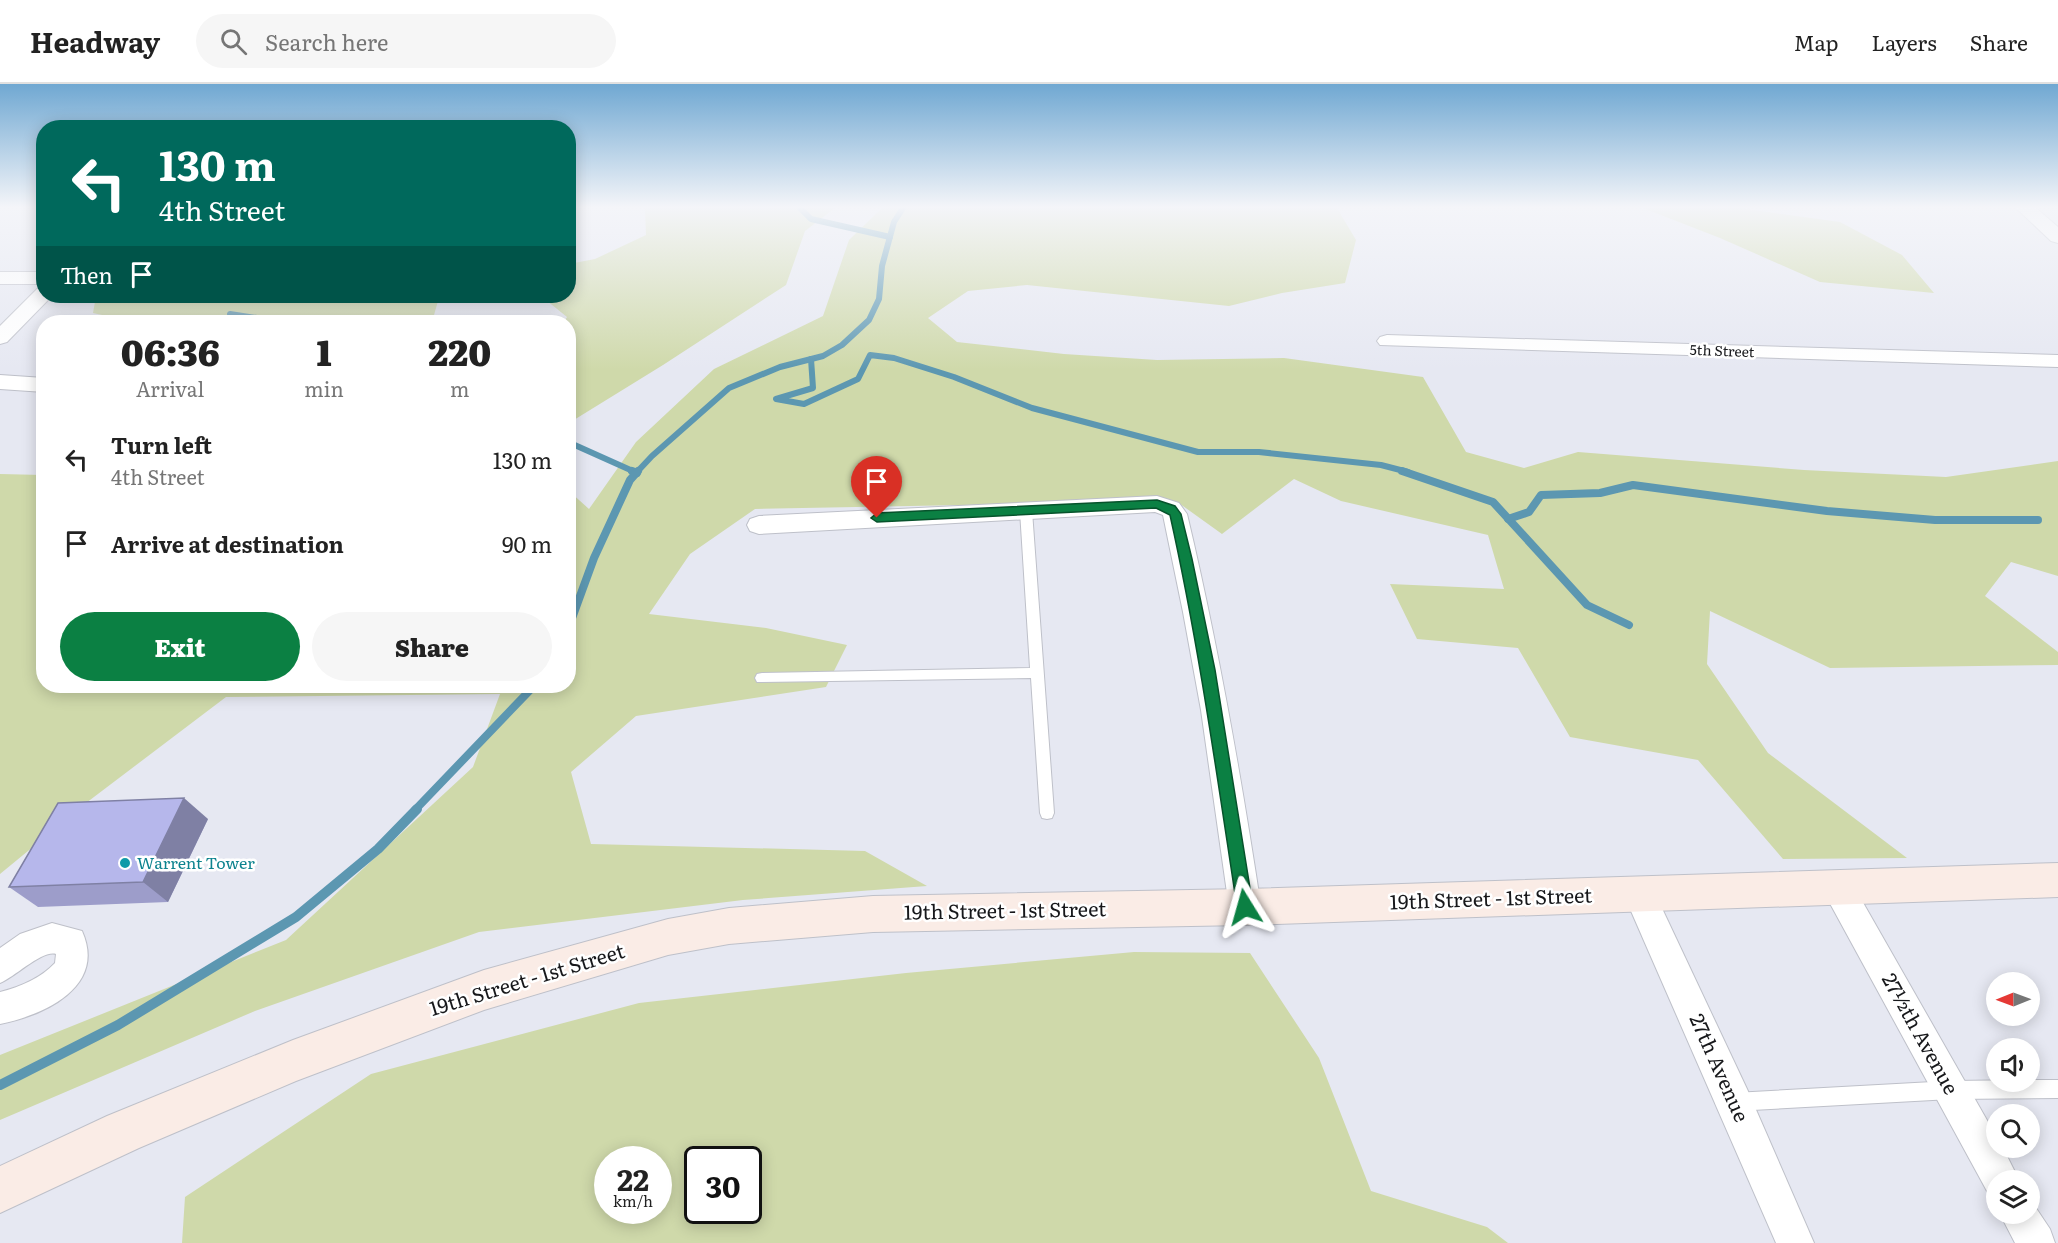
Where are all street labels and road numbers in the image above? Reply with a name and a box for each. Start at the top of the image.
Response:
street label: 5th Street [1689,339,1755,361]
street label: 19th Street - 1st Street [1389,878,1593,916]
street label: 19th Street - 1st Street [903,892,1106,926]
street label: 19th Street - 1st Street [425,934,628,1022]
street label: 27½th Avenue [1876,967,1968,1099]
street label: 27th Avenue [1684,1008,1758,1126]

